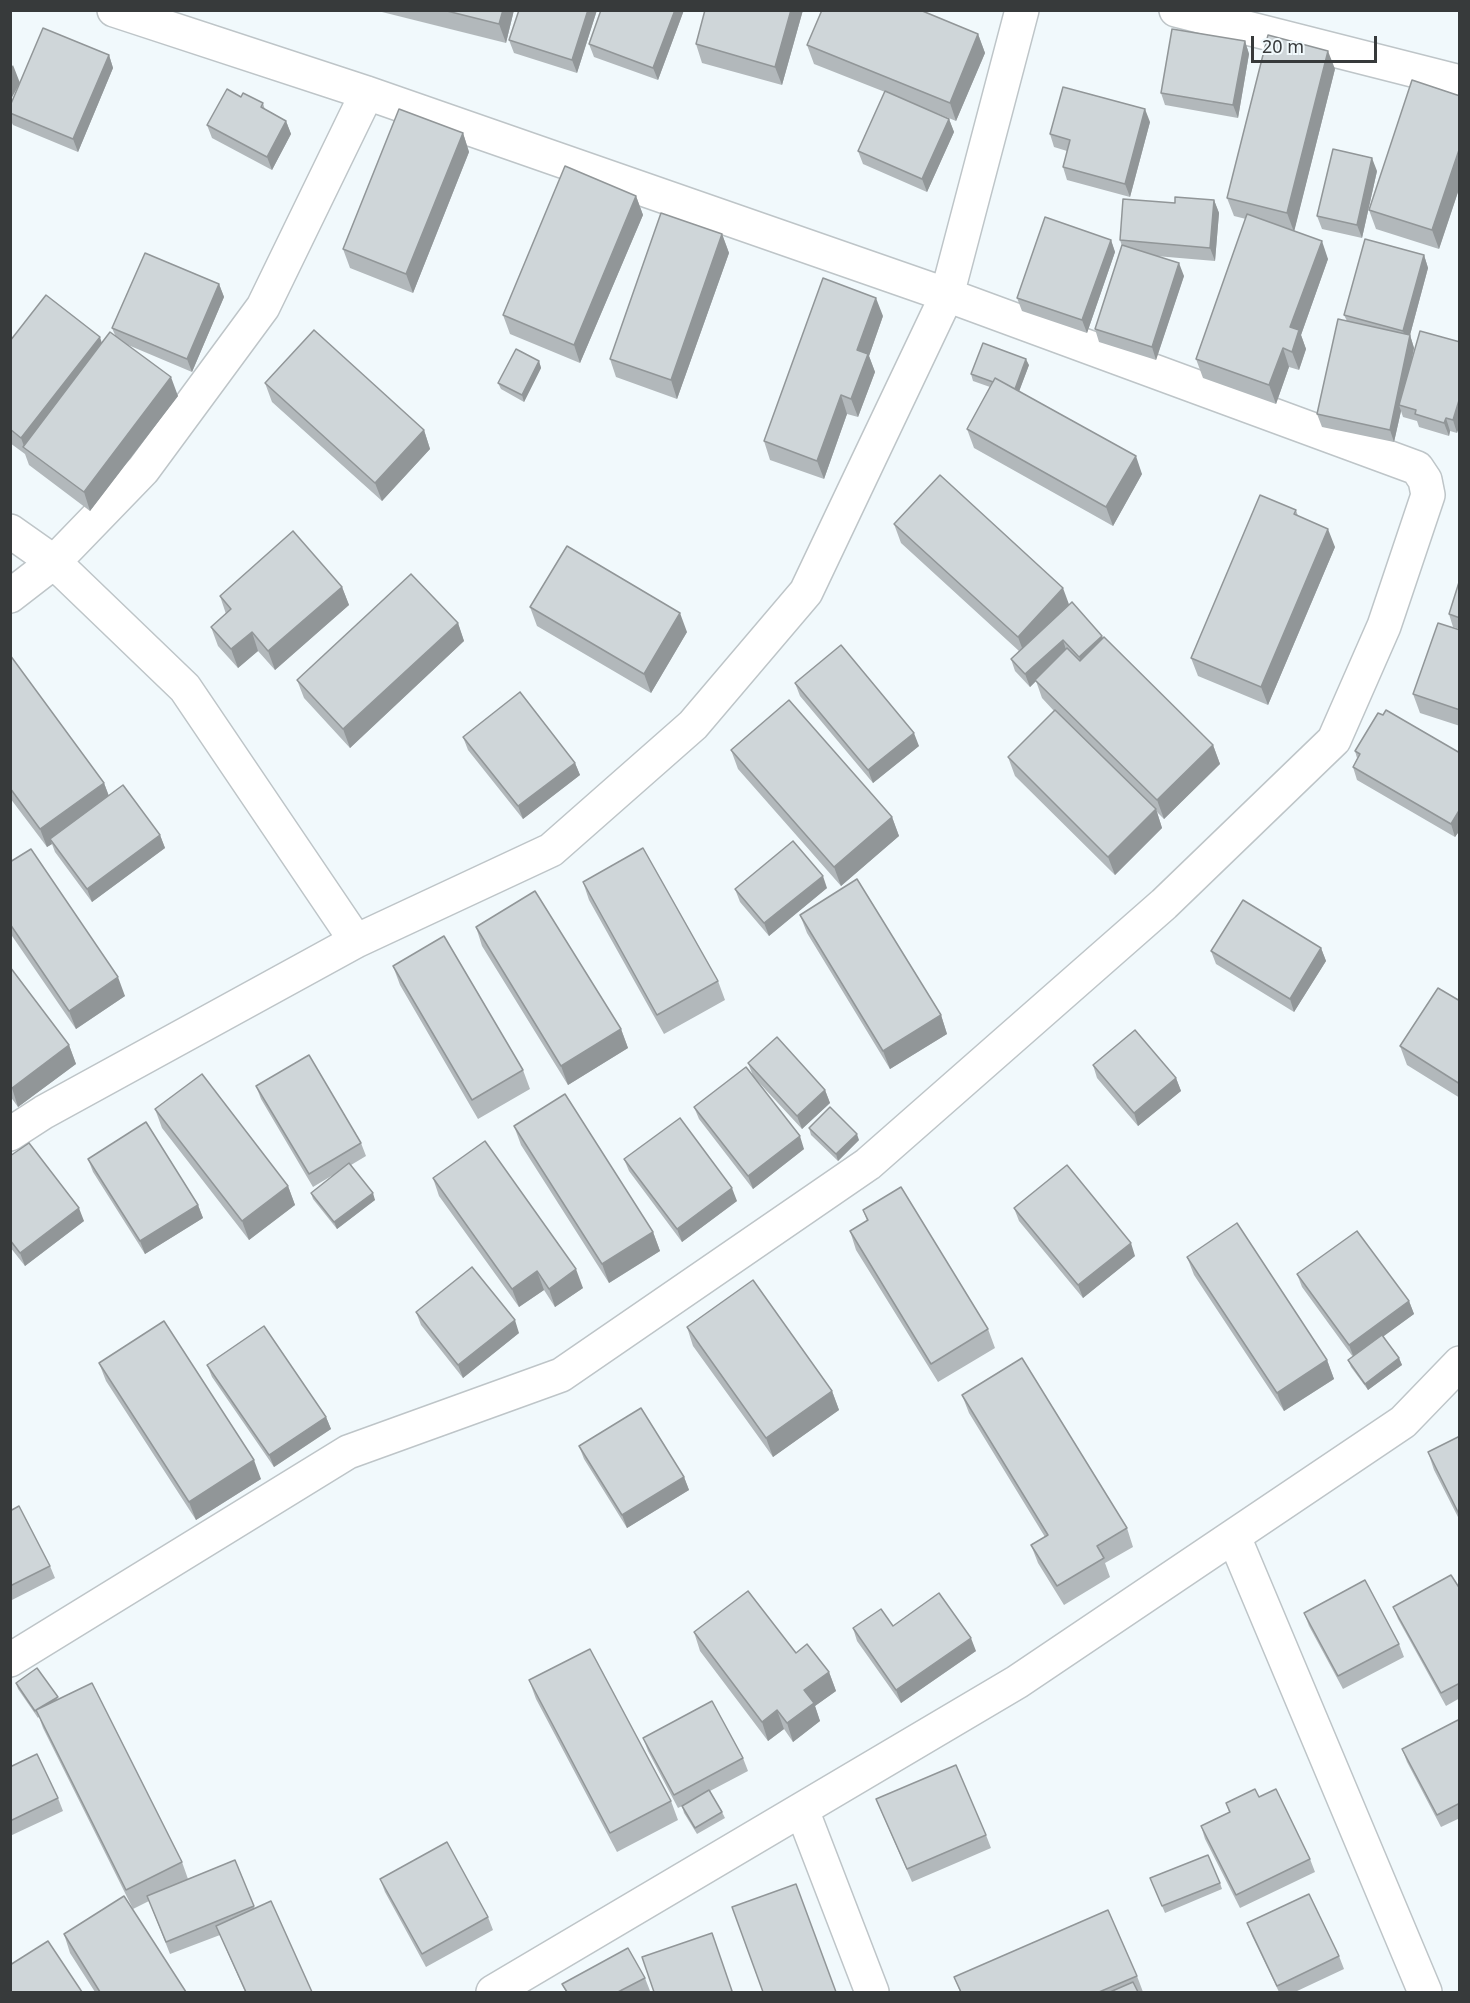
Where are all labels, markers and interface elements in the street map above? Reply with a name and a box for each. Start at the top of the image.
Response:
scale bar [1254,24,1380,62]
text: 20 m [1262,34,1304,58]

